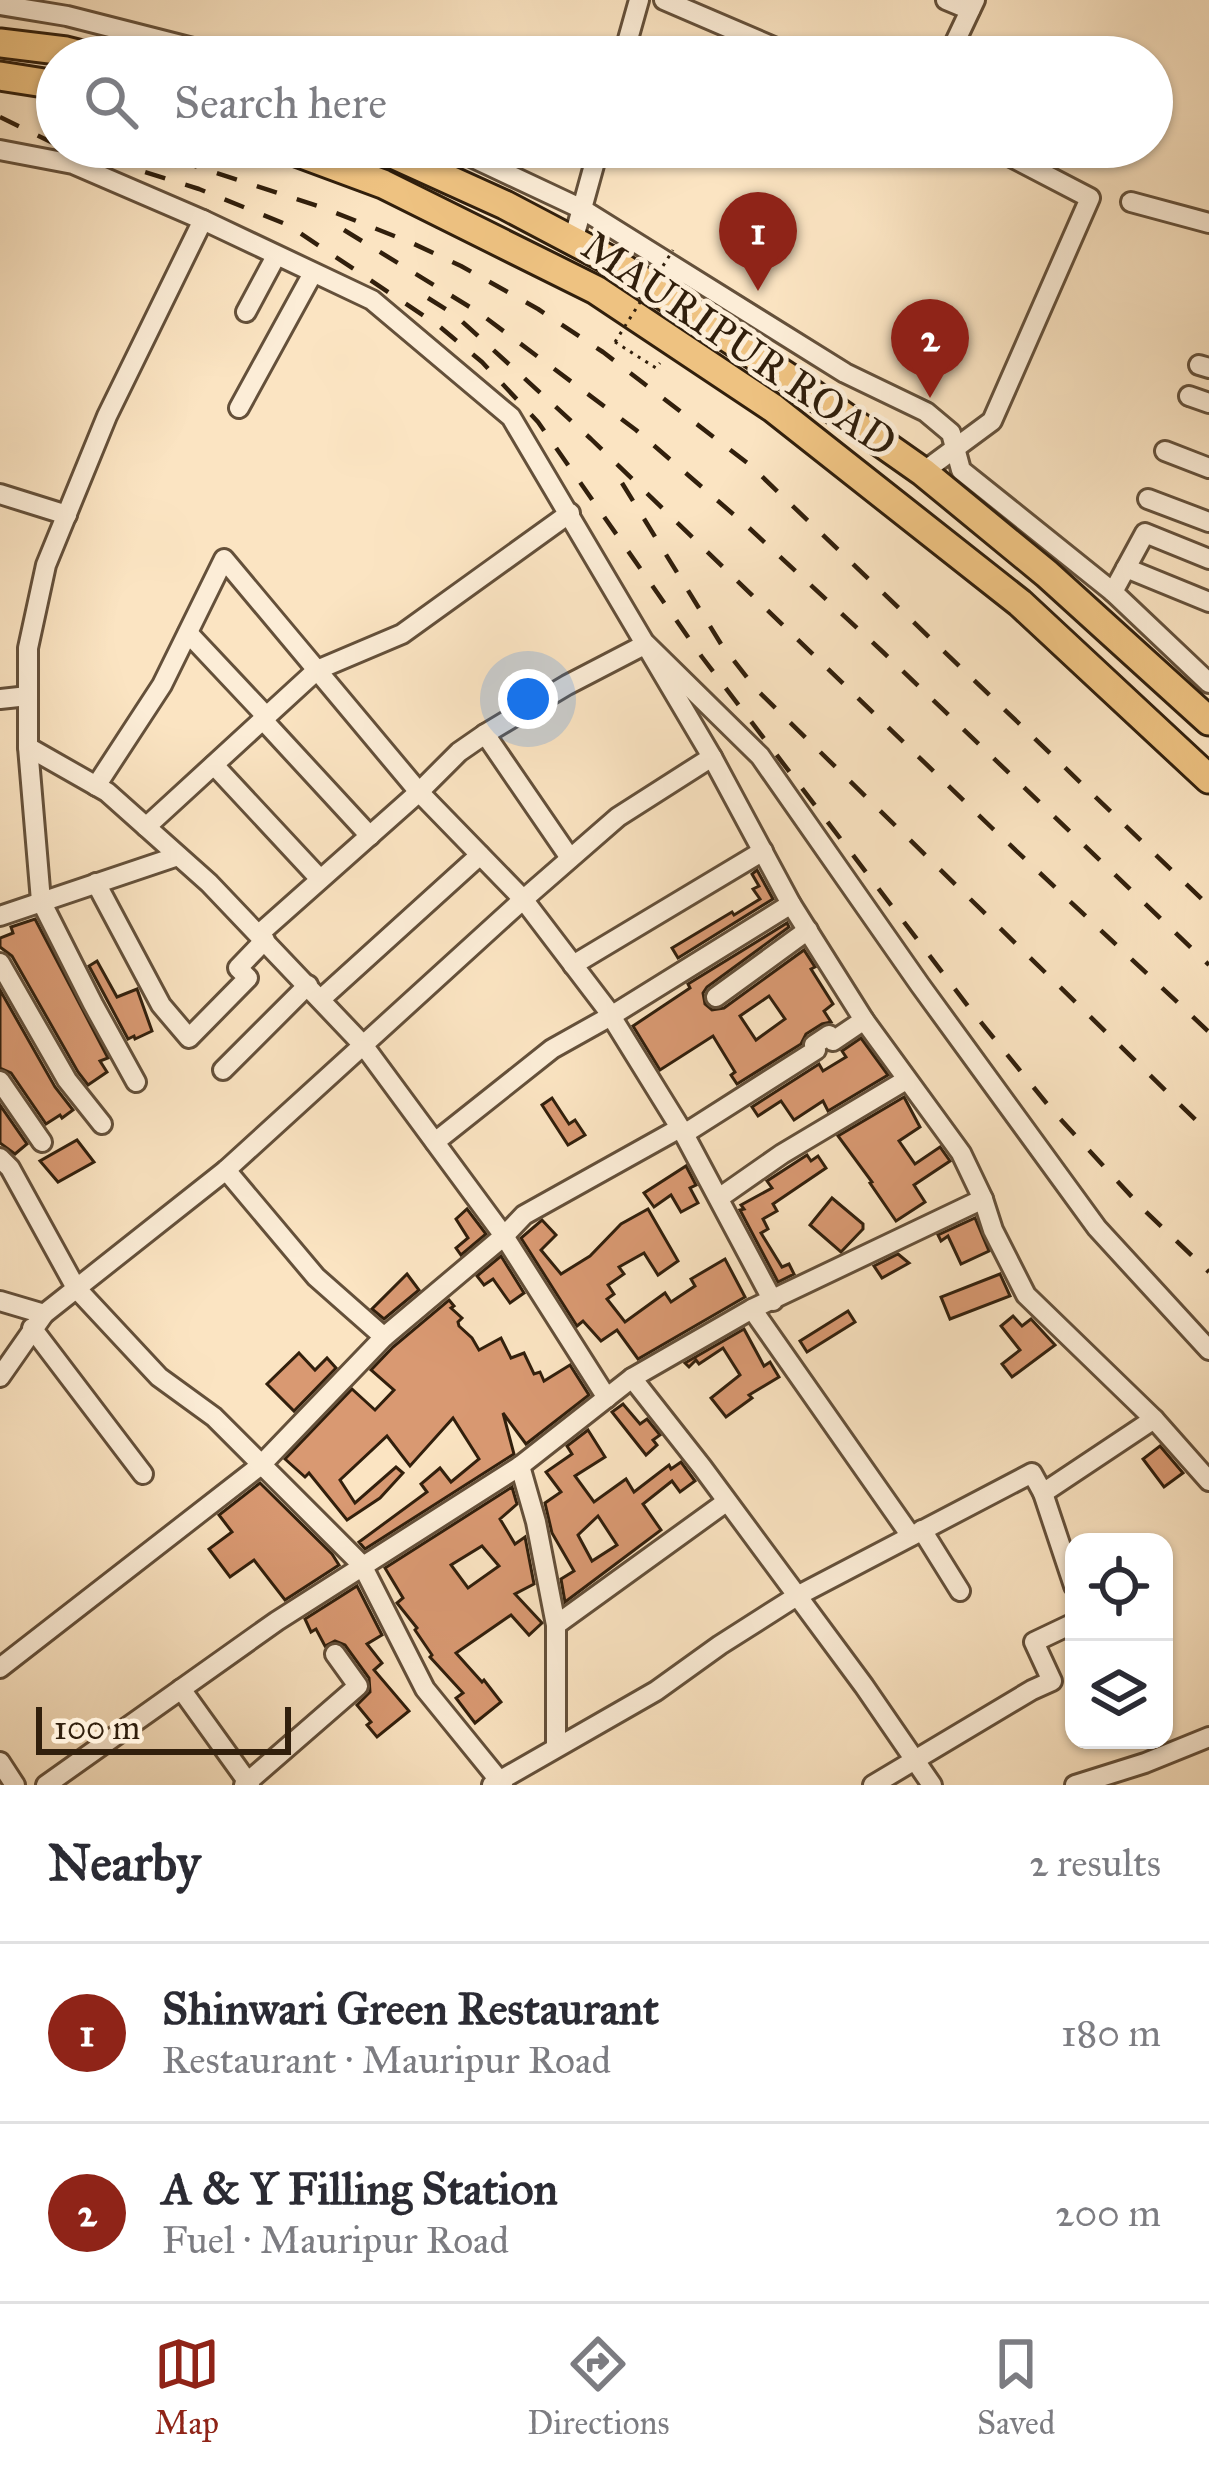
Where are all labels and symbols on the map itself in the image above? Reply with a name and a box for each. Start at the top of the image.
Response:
pin: 1 [719,192,797,291]
street label: MAURIPUR ROAD [572,220,906,468]
pin: 2 [891,299,969,398]
your location [498,669,558,729]
scale bar [36,1701,291,1754]

